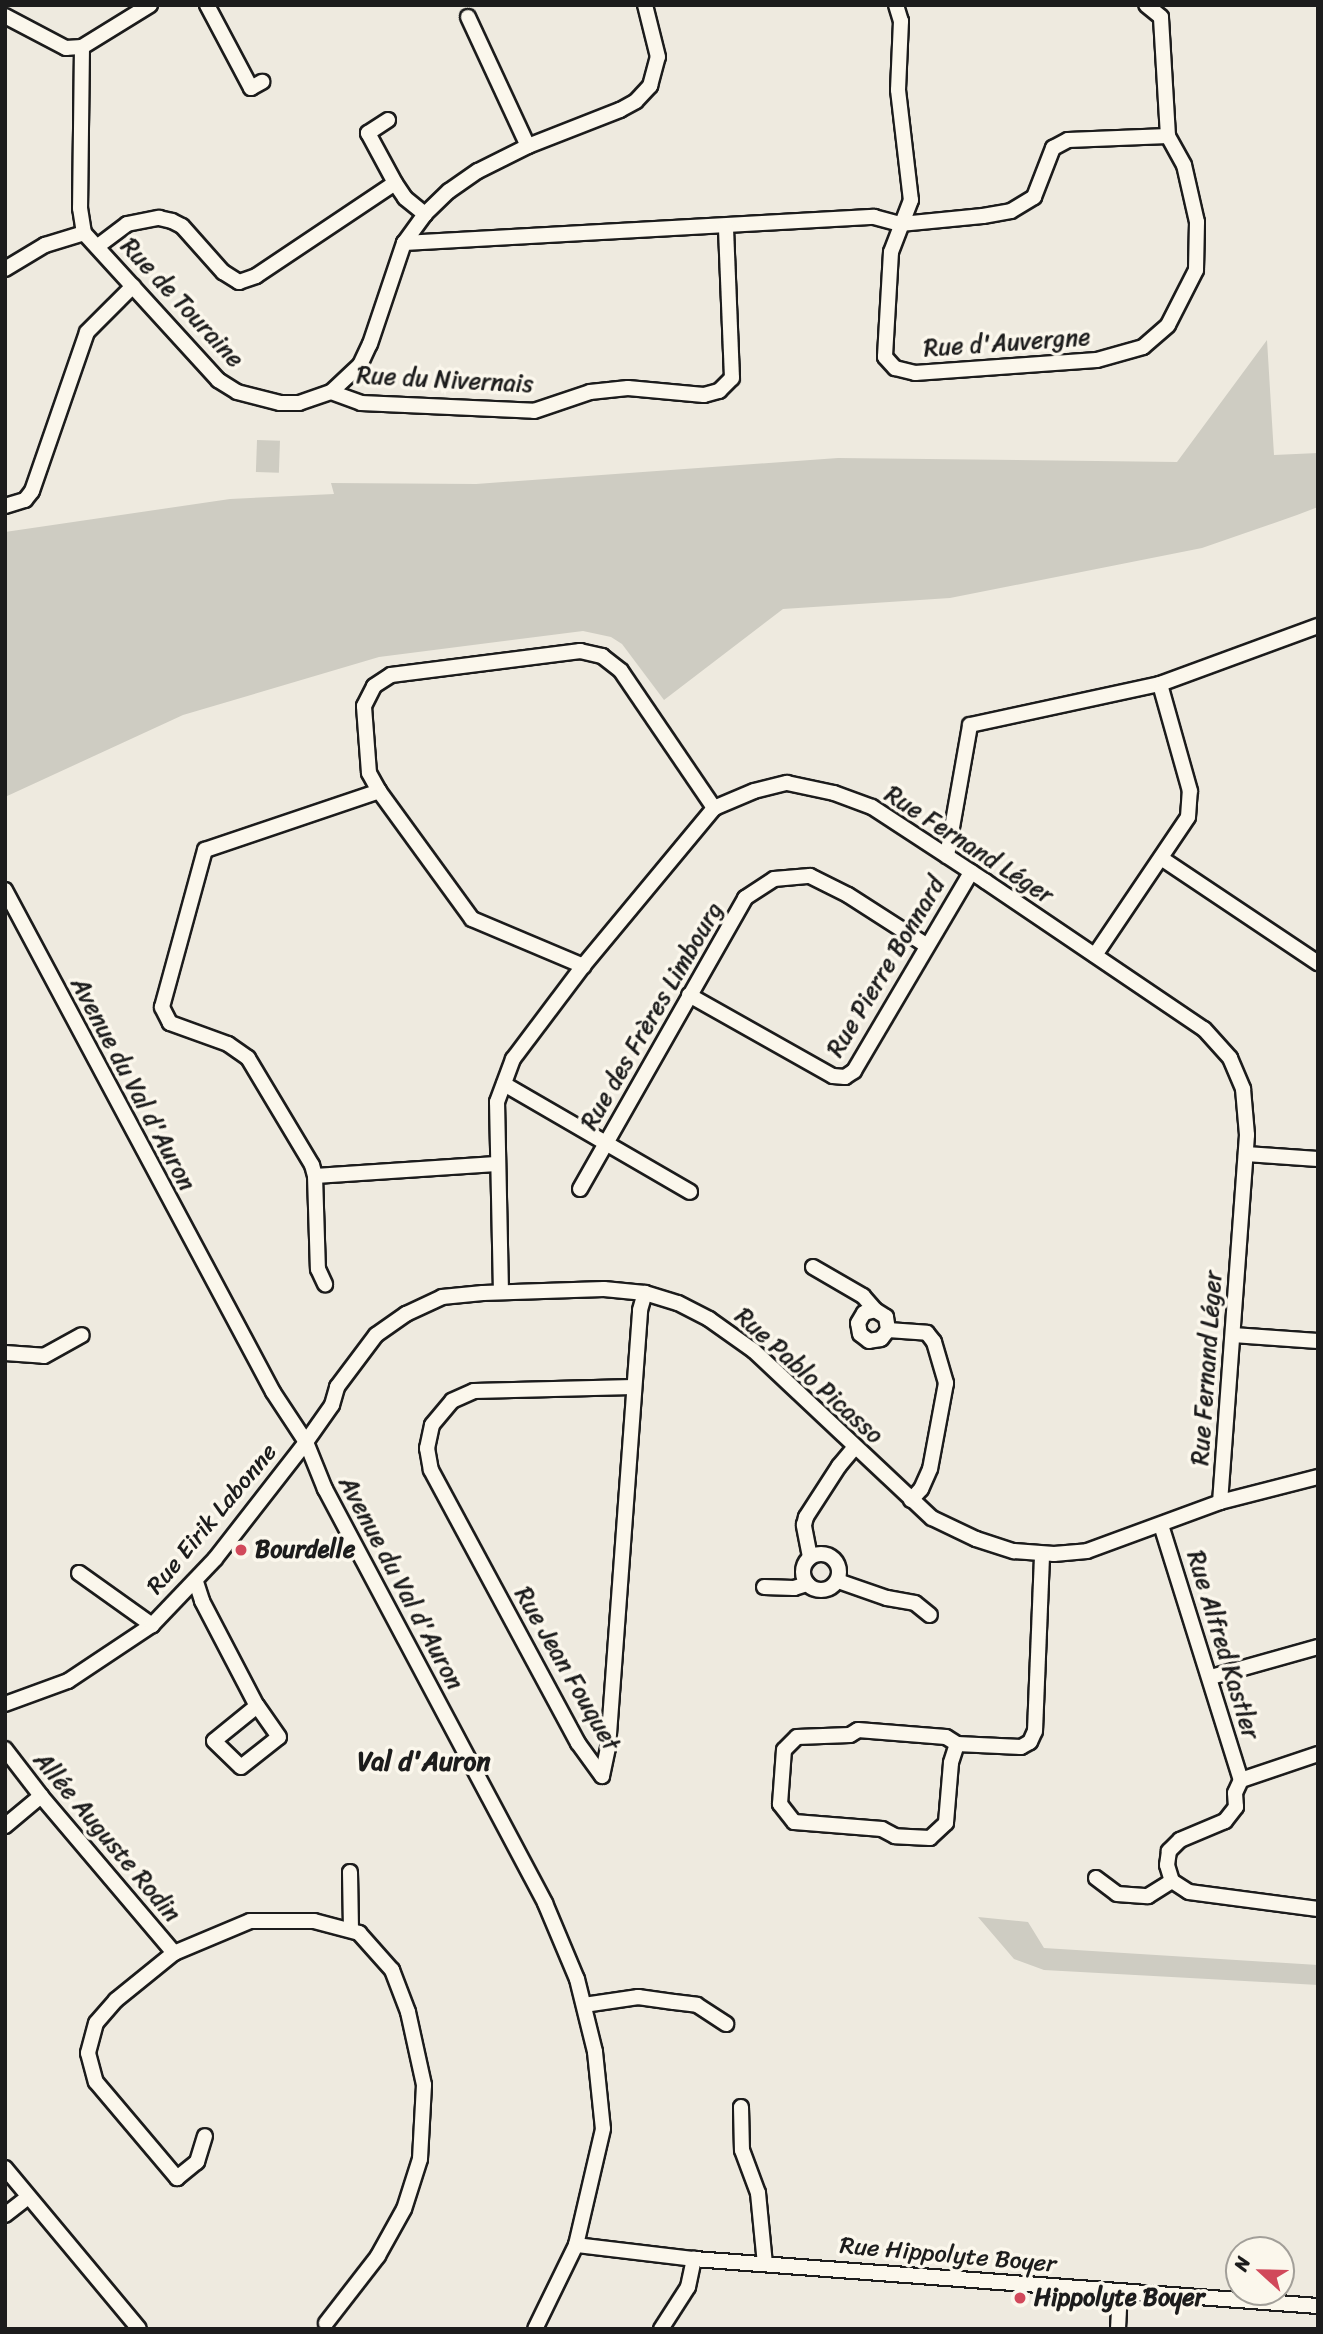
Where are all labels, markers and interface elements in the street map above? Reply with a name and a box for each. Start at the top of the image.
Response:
street label: Rue de Touraine [114,232,250,374]
street label: Rue d'Auvergne [923,323,1091,363]
street label: Rue du Nivernais [356,361,534,399]
street label: Rue Fernand Léger [879,780,1059,910]
street label: Rue Pierre Bonnard [821,872,951,1062]
street label: Rue des Frères Limbourg [575,897,729,1135]
street label: Avenue du Val d'Auron [65,972,201,1196]
street label: Rue Fernand Léger [1186,1269,1228,1467]
street label: Rue Pablo Picasso [729,1302,889,1450]
street label: Rue Eirik Labonne [141,1438,283,1600]
street label: Avenue du Val d'Auron [333,1471,469,1695]
place label: Bourdelle [255,1536,355,1564]
marker: Bourdelle [233,1542,249,1558]
street label: Rue Alfred Kastler [1180,1546,1266,1744]
street label: Rue Jean Fouquet [508,1581,626,1757]
district label: Val d'Auron [357,1746,491,1778]
street label: Allée Auguste Rodin [28,1747,186,1927]
street label: Rue Hippolyte Boyer [839,2231,1057,2279]
north arrow [1225,2236,1295,2306]
text: N [1224,2251,1260,2276]
place label: Hippolyte Boyer [1034,2284,1205,2312]
marker: Hippolyte Boyer [1012,2290,1028,2306]

